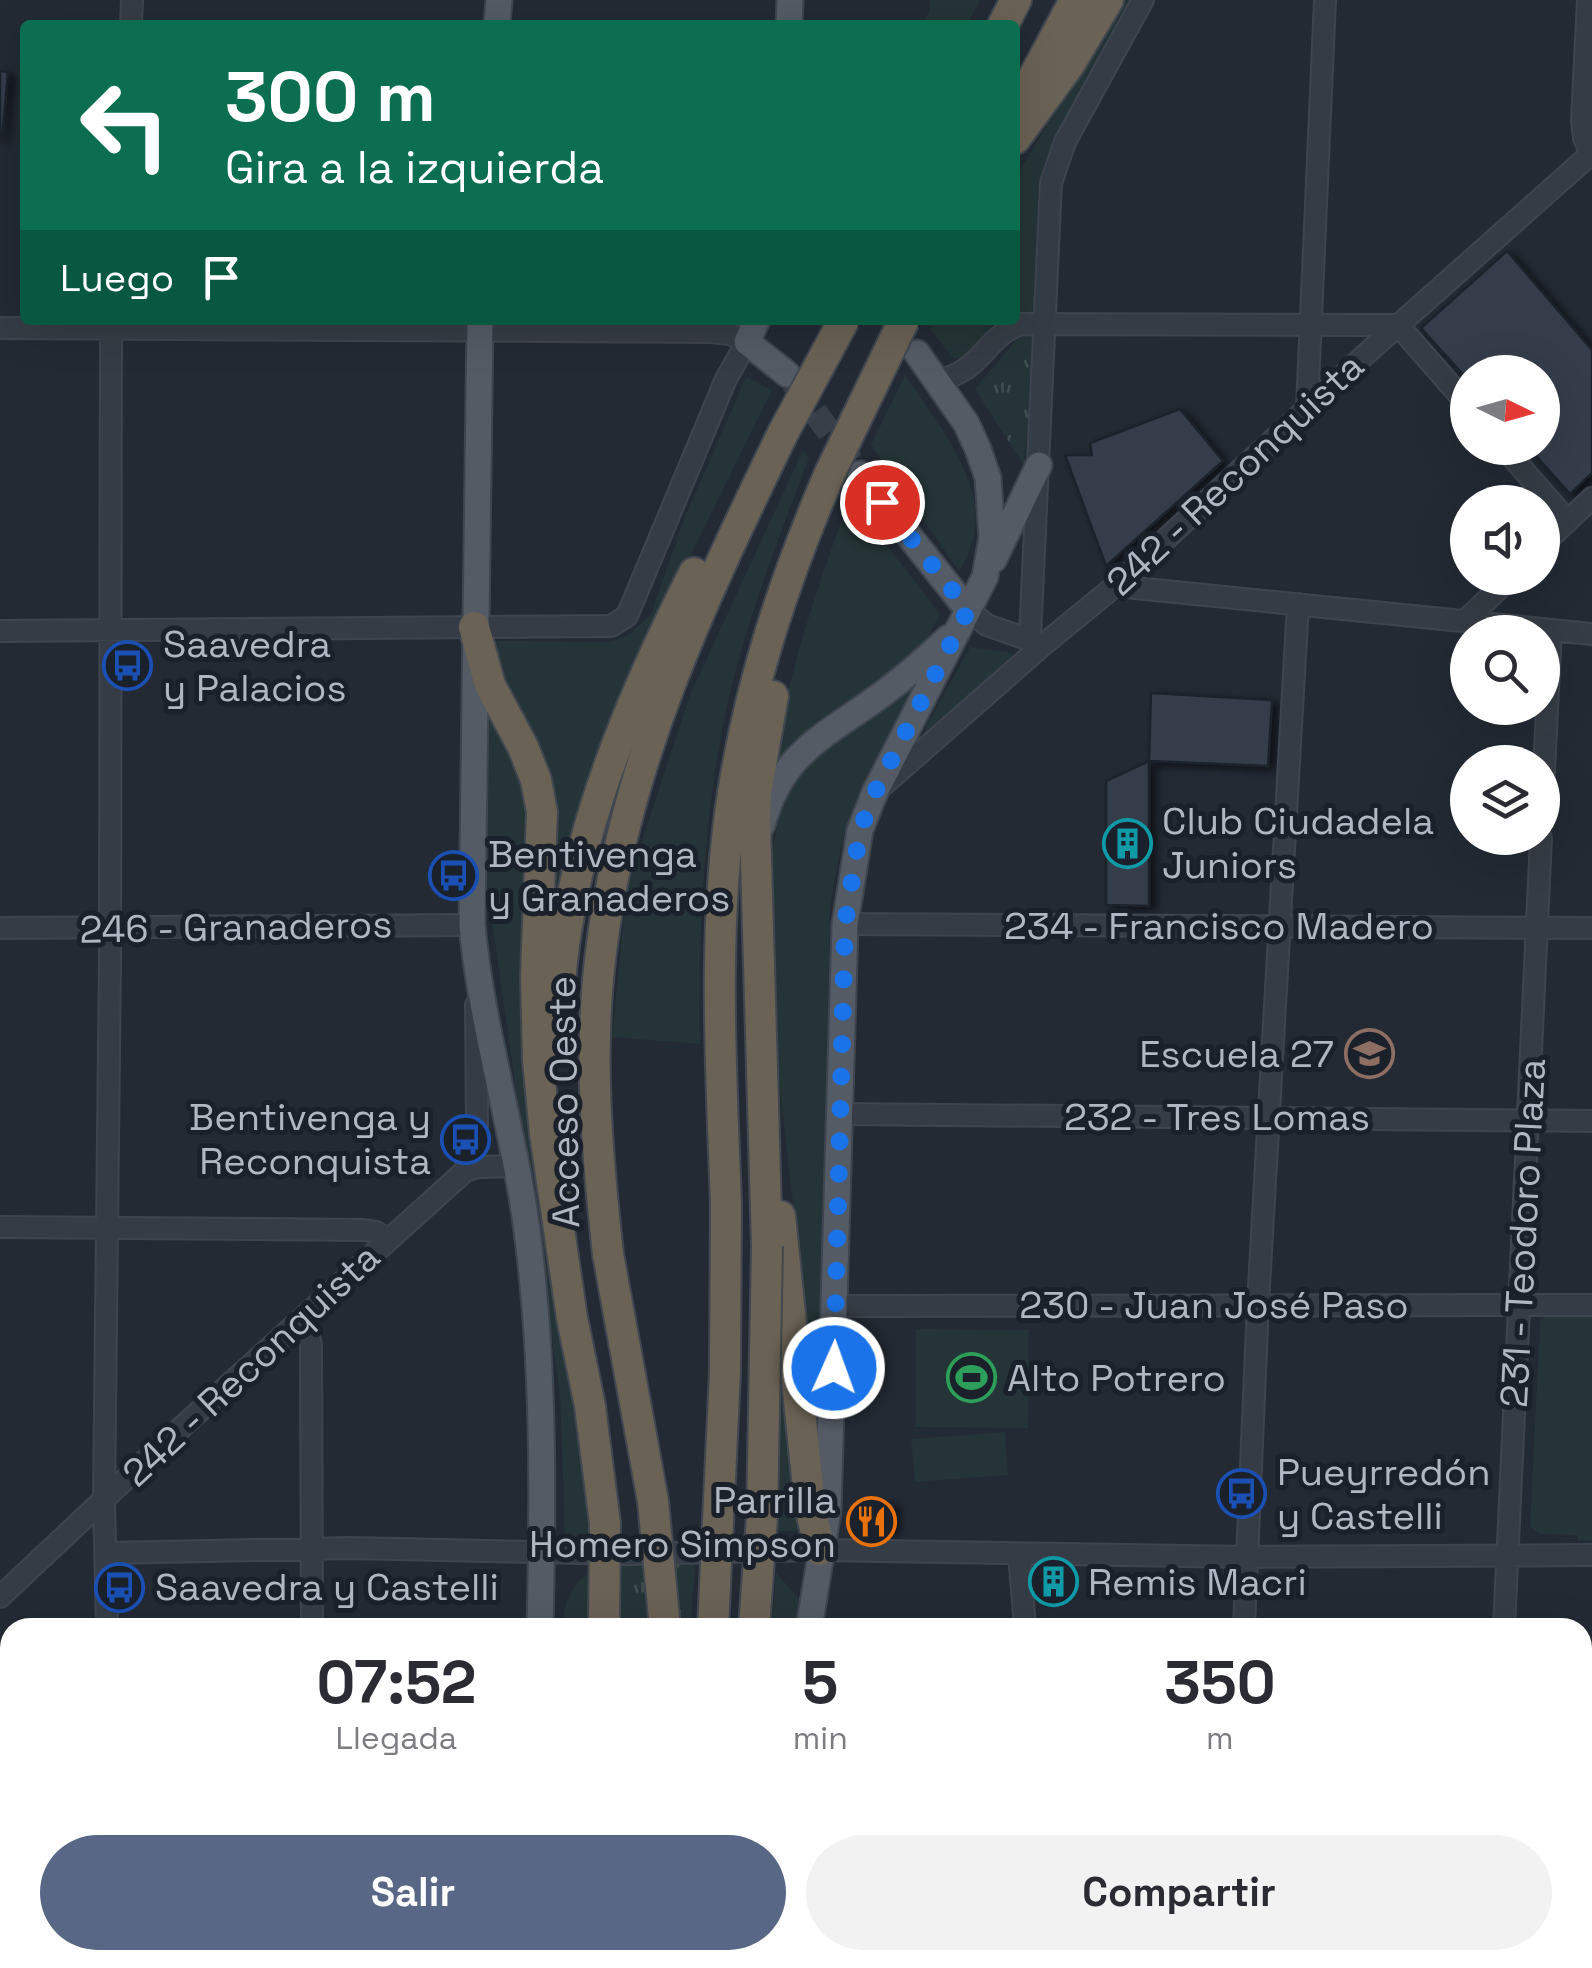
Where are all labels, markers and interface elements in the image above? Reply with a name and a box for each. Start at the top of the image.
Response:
text: 300 m [225,52,436,141]
icon: left [60,60,190,190]
text: Gira a la izquierda [225,139,604,196]
icon: arrive [194,250,249,305]
text: Luego [60,254,174,302]
street label: 242 - Reconquista [1096,342,1374,606]
north arrow [1450,355,1560,465]
map controls [1450,355,1560,855]
pin [840,460,925,545]
icon: arrive [855,475,910,530]
button: sound [1450,485,1560,595]
button: search [1450,615,1560,725]
place label: Saavedra y Palacios [163,620,346,712]
bus stop icon: Saavedra y Palacios [102,640,154,692]
button: layers [1450,745,1560,855]
place label: Club Ciudadela Juniors [1162,797,1434,889]
building icon: Club Ciudadela Juniors [1101,817,1153,869]
place label: Bentivenga y Granaderos [488,830,730,922]
bus stop icon: Bentivenga y Granaderos [427,850,479,902]
street label: 246 - Granaderos [79,900,393,954]
street label: 234 - Francisco Madero [1004,902,1434,950]
street label: Acceso Oeste [538,976,590,1228]
school or university icon: Escuela 27 [1343,1028,1395,1080]
place label: Escuela 27 [1139,1030,1334,1078]
street label: 231 - Teodoro Plaza [1490,1057,1556,1409]
place label: Bentivenga y Reconquista [189,1093,431,1185]
street label: 232 - Tres Lomas [1064,1093,1370,1141]
bus stop icon: Bentivenga y Reconquista [440,1113,492,1165]
street label: 242 - Reconquista [112,1233,390,1497]
street label: 230 - Juan José Paso [1019,1281,1409,1329]
position arrow [782,1316,886,1420]
sports icon: Alto Potrero [946,1352,998,1404]
place label: Alto Potrero [1007,1354,1226,1402]
place label: Pueyrredón y Castelli [1277,1448,1491,1540]
bus stop icon: Pueyrredón y Castelli [1216,1468,1268,1520]
place label: Parrilla Homero Simpson [529,1476,836,1568]
restaurant icon: Parrilla Homero Simpson [845,1496,897,1548]
building icon: Remis Macri [1027,1556,1079,1608]
place label: Remis Macri [1088,1558,1307,1606]
bus stop icon: Saavedra y Castelli [94,1561,146,1613]
place label: Saavedra y Castelli [155,1563,499,1611]
text: 07:52 [316,1644,476,1721]
text: 5 [802,1644,838,1721]
text: 350 [1164,1644,1276,1721]
text: Llegada [336,1718,457,1758]
text: min [793,1718,848,1758]
text: m [1206,1718,1234,1758]
button: Salir [40,1835,786,1950]
button: Compartir [806,1835,1552,1950]

